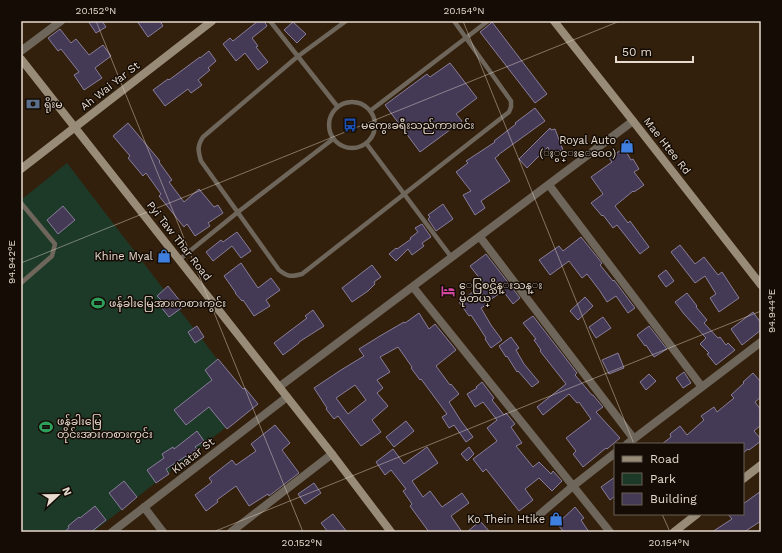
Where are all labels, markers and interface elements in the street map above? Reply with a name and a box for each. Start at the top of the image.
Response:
text: 20.152°N [76,5,116,16]
text: 20.154°N [443,5,485,16]
scale bar [616,38,693,64]
text: 50 m [622,45,652,59]
street label: Ah Wai Yar St [78,59,142,113]
bank icon: ရိုးမ [25,96,41,112]
place label: ရိုးမ [44,97,63,113]
street label: Mae Htee Rd [641,115,693,177]
bus stop icon: မကွေးခရီးသည်ကားဝင်း [342,117,358,133]
place label: မကွေးခရီးသည်ကားဝင်း [361,118,475,134]
place label: Royal Auto (ႏွင္းေ၀ေ၀) [539,134,616,162]
shop icon: Royal Auto (ႏွင္းေ၀ေ၀) [619,138,635,154]
street label: Pyi Taw Thar Road [144,199,214,283]
text: 94.942°E [6,240,17,284]
shop icon: Khine Myal [156,248,172,264]
place label: Khine Myal [95,250,154,263]
place label: ေငြစင္သိန္းသန္း မိုတယ္ [459,278,542,307]
hotel icon: ေငြစင္သိန္းသန္း မိုတယ္ [440,283,456,299]
text: 94.944°E [766,289,777,333]
sports icon: ဖန်ခါးမြေအားကစားကွင်း [90,295,106,311]
place label: ဖန်ခါးမြေအားကစားကွင်း [109,296,226,312]
place label: ဖန်ခါးမြေ တိုင်းအားကစားကွင်း [57,414,153,443]
sports icon: ဖန်ခါးမြေ တိုင်းအားကစားကွင်း [38,419,54,435]
street label: Khatar St [169,435,217,477]
legend [614,443,744,515]
text: Road [650,452,679,466]
text: Park [650,472,676,486]
north arrow [38,475,78,515]
text: N [59,485,74,498]
text: Building [650,492,697,506]
shop icon: Ko Thein Htike [548,511,564,527]
place label: Ko Thein Htike [467,513,545,526]
text: 20.152°N [282,537,322,548]
text: 20.154°N [648,537,690,548]

